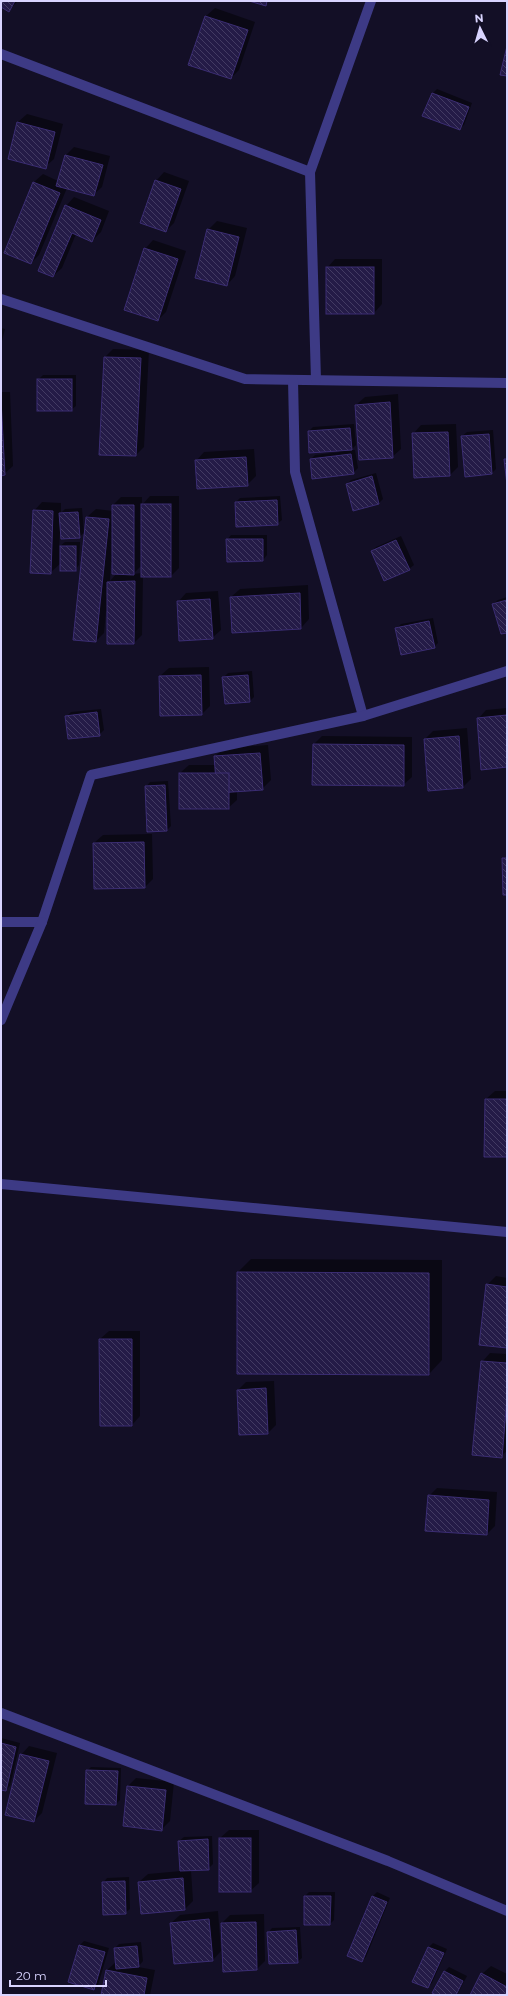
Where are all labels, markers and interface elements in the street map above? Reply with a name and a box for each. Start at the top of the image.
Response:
north arrow [460,8,500,48]
text: N [474,11,484,25]
scale bar [10,1962,106,1988]
text: 20 m [16,1968,47,1983]

